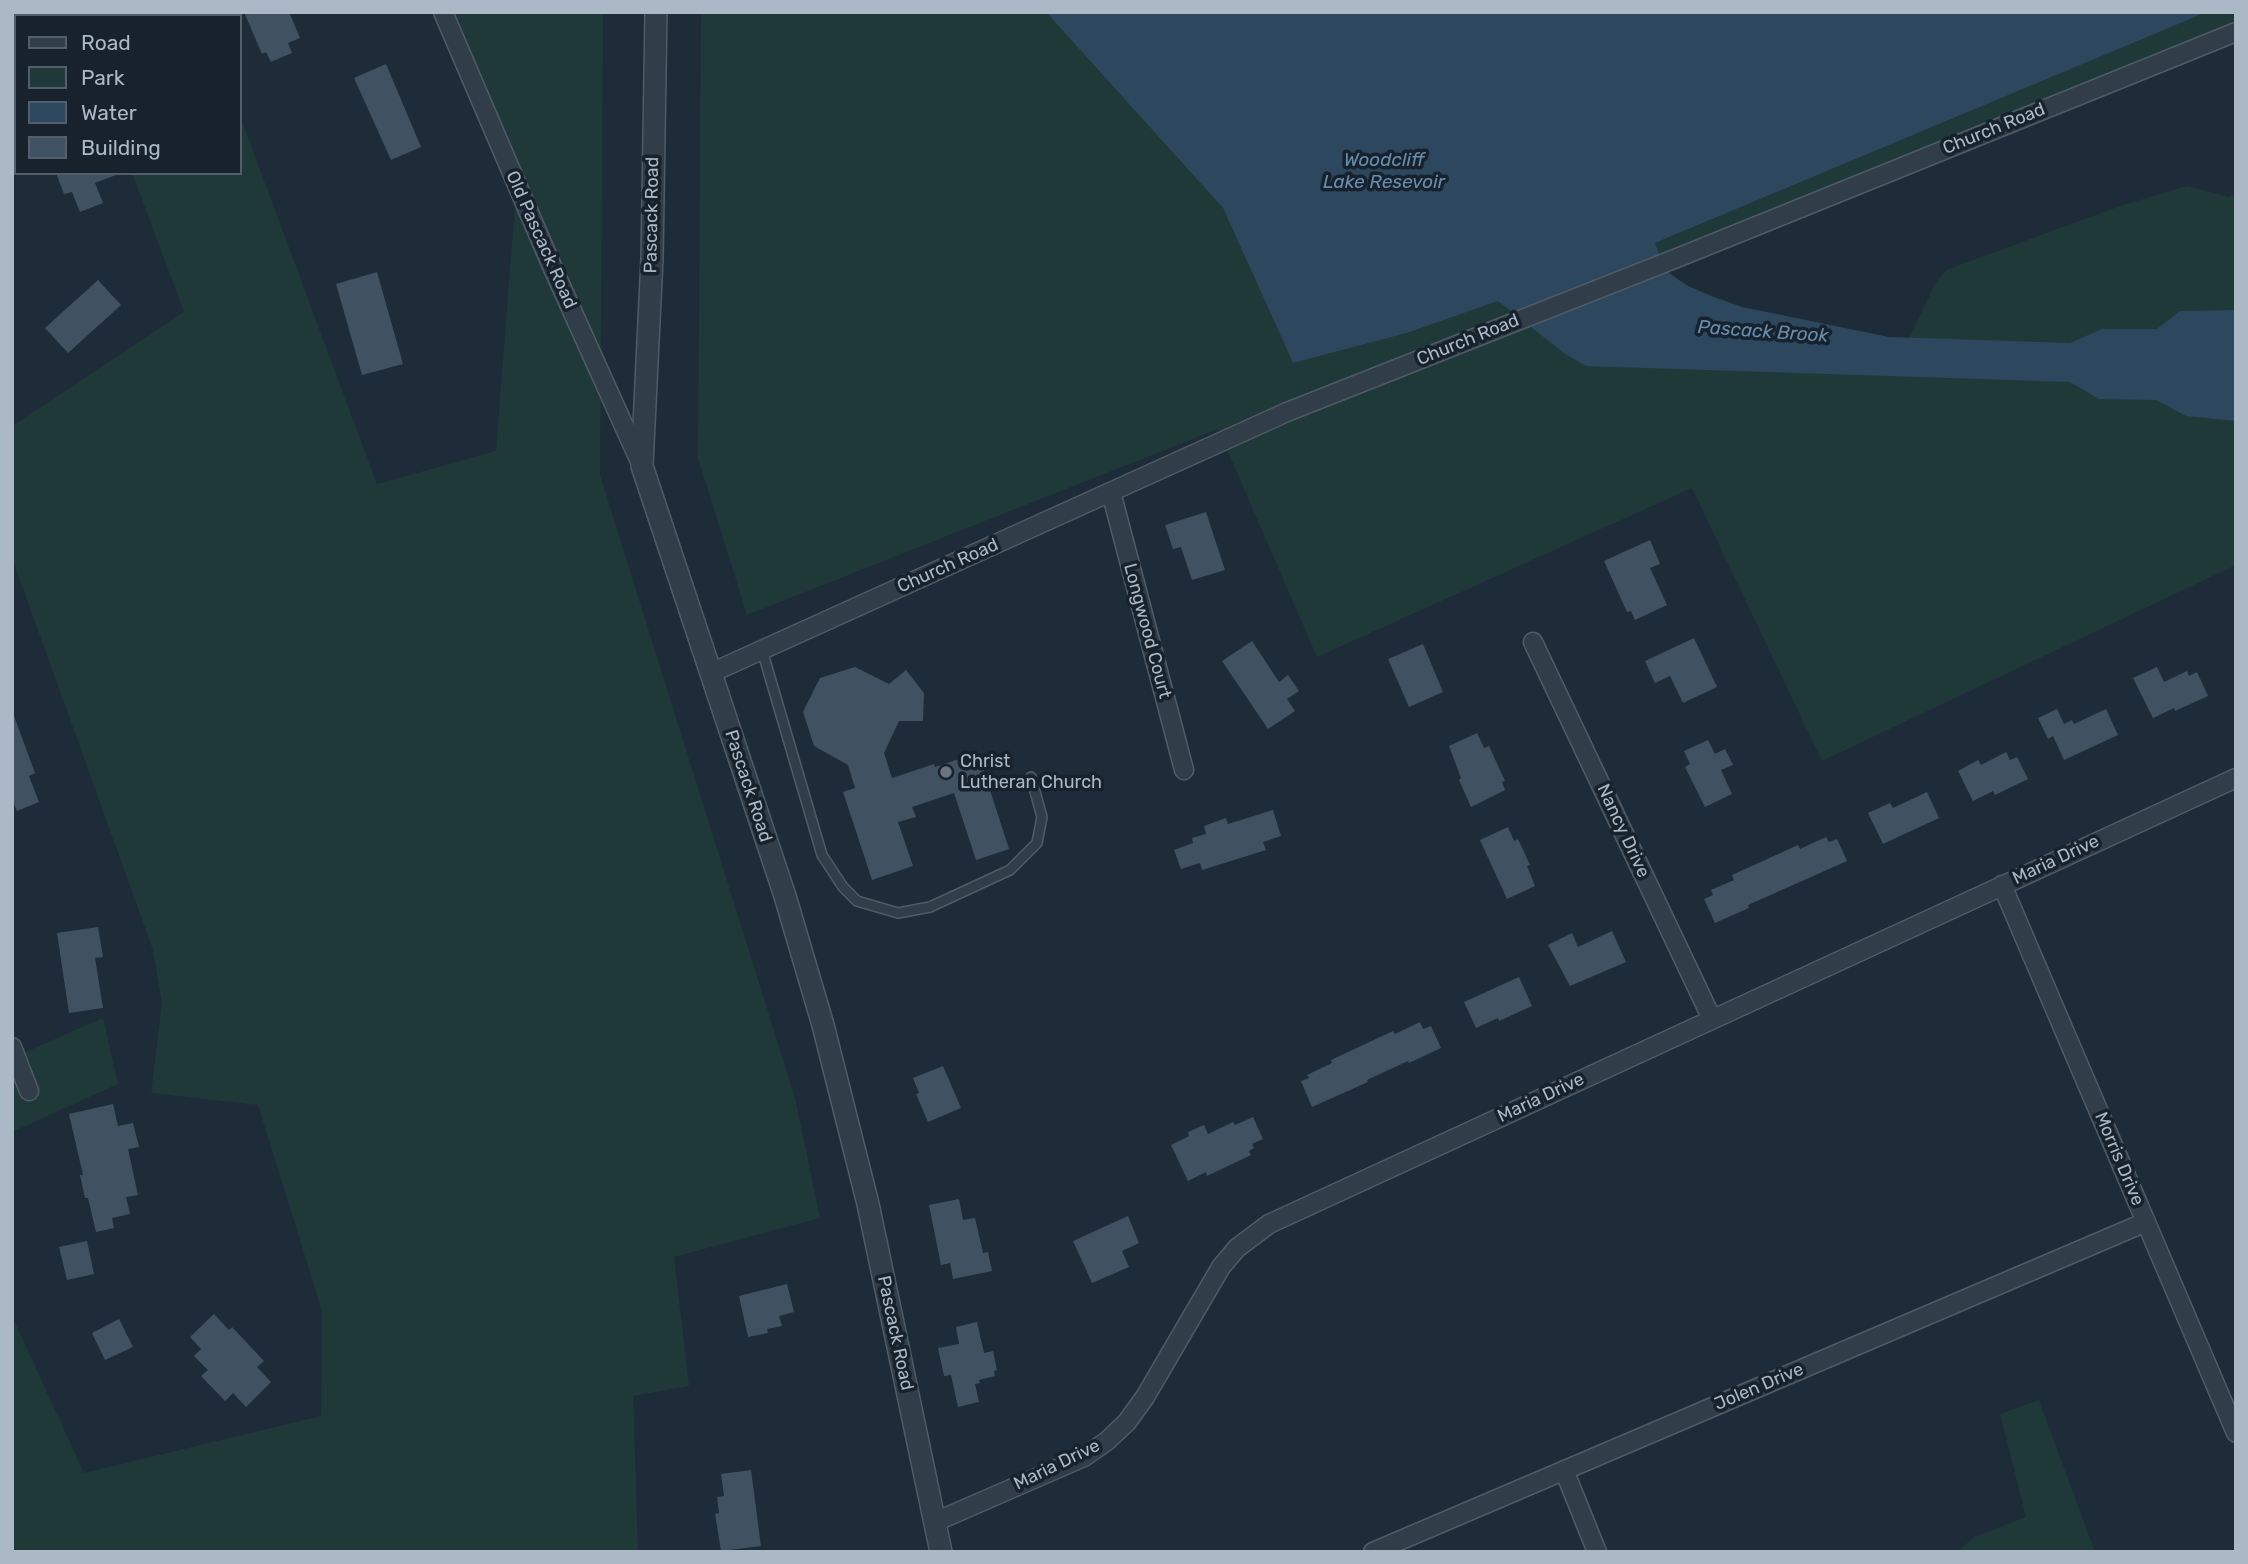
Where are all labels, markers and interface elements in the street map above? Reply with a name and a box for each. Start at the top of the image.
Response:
legend [14,14,242,175]
text: Road [81,30,131,55]
text: Park [81,65,125,90]
street label: Church Road [1940,99,2048,159]
text: Water [81,100,137,125]
text: Building [81,135,161,160]
water label: Woodcliff Lake Resevoir [1323,150,1445,194]
street label: Pascack Road [640,156,664,274]
street label: Old Pascack Road [501,168,581,312]
street label: Church Road [1414,310,1522,370]
water label: Pascack Brook [1697,316,1829,348]
street label: Church Road [894,534,1002,598]
street label: Longwood Court [1119,561,1175,701]
street label: Pascack Road [720,727,776,845]
place label: Christ Lutheran Church [960,751,1102,794]
marker: Christ Lutheran Church [938,764,954,780]
street label: Nancy Drive [1592,781,1654,881]
street label: Maria Drive [2009,831,2103,889]
street label: Maria Drive [1494,1069,1588,1127]
street label: Morris Drive [2090,1109,2148,1209]
street label: Pascack Road [872,1274,918,1392]
street label: Jolen Drive [1711,1359,1807,1415]
street label: Maria Drive [1010,1435,1104,1495]

